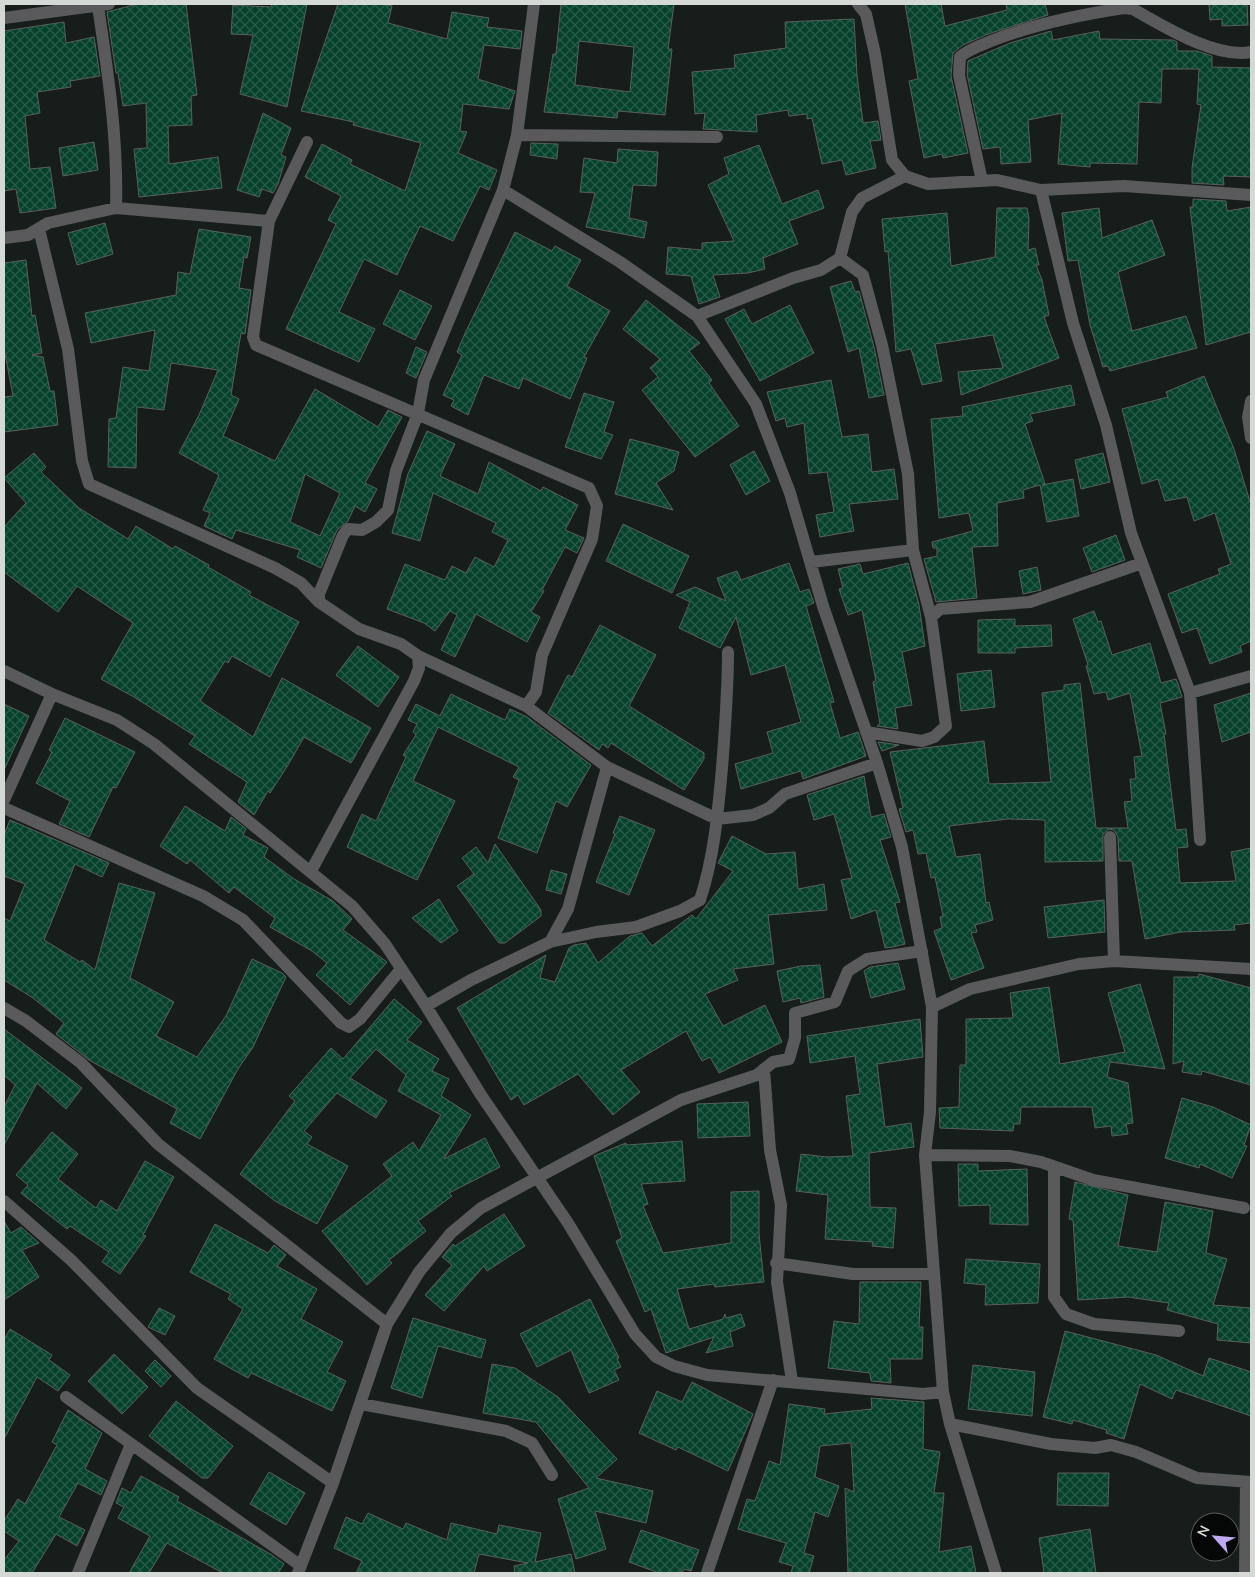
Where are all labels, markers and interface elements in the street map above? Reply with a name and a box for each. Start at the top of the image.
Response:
north arrow [1190,1512,1240,1562]
text: N [1193,1522,1215,1540]

